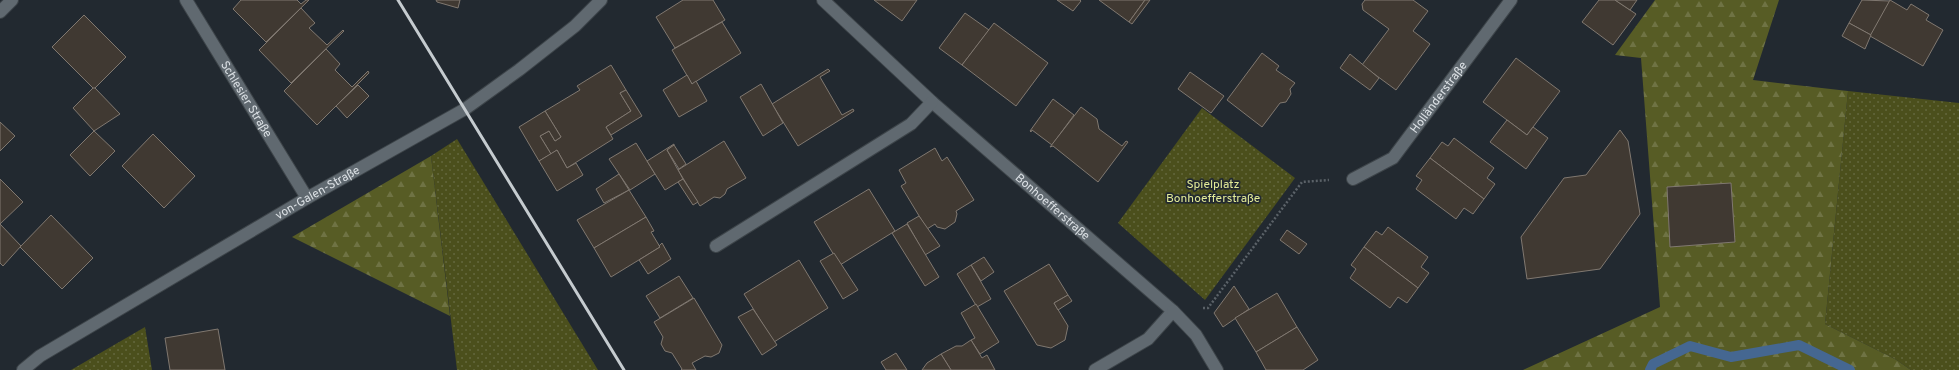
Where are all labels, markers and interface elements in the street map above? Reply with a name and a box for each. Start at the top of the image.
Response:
street label: Schlesier Straße [216,58,275,141]
street label: Holländerstraße [1407,59,1471,137]
street label: von-Galen-Straße [273,163,363,224]
street label: Bonhoefferstraße [1011,170,1093,244]
park label: Spielplatz Bonhoefferstraße [1166,177,1260,207]

